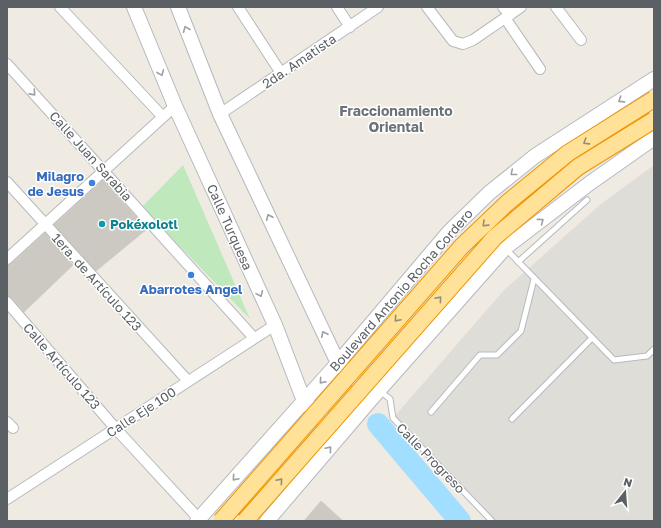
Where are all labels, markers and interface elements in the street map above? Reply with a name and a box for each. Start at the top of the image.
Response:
one-way arrow [183,26,191,33]
street label: 2da. Amatista [259,30,339,92]
one-way arrow [157,69,165,76]
one-way arrow [29,88,36,96]
one-way arrow [618,95,625,103]
district label: Fraccionamiento Oriental [339,102,453,135]
street label: Calle Juan Sarabia [46,108,136,204]
one-way arrow [583,137,590,144]
place label: Milagro de Jesus [28,168,84,199]
one-way arrow [511,168,518,175]
marker: Milagro de Jesus [87,178,97,188]
street label: Calle Turquesa [204,181,256,273]
street label: Boulevard Antonio Rocha Cordero [326,205,476,375]
one-way arrow [266,213,274,221]
place label: Pokéxolotl [110,216,178,232]
marker: Pokéxolotl [97,219,107,229]
one-way arrow [482,219,490,227]
one-way arrow [536,219,543,226]
street label: 1era. de Artículo 123 [49,230,145,334]
marker: Abarrotes Angel [186,270,196,280]
place label: Abarrotes Angel [140,281,243,297]
one-way arrow [255,289,263,297]
one-way arrow [435,296,442,303]
one-way arrow [394,314,401,322]
street label: Calle Artículo 123 [20,319,104,413]
one-way arrow [321,331,329,338]
one-way arrow [319,377,326,384]
street label: Calle Eje 100 [103,384,179,440]
street label: Calle Progreso [393,419,469,497]
one-way arrow [325,447,332,454]
north arrow [605,472,645,512]
one-way arrow [232,473,239,481]
text: N [622,475,634,489]
one-way arrow [276,478,283,486]

